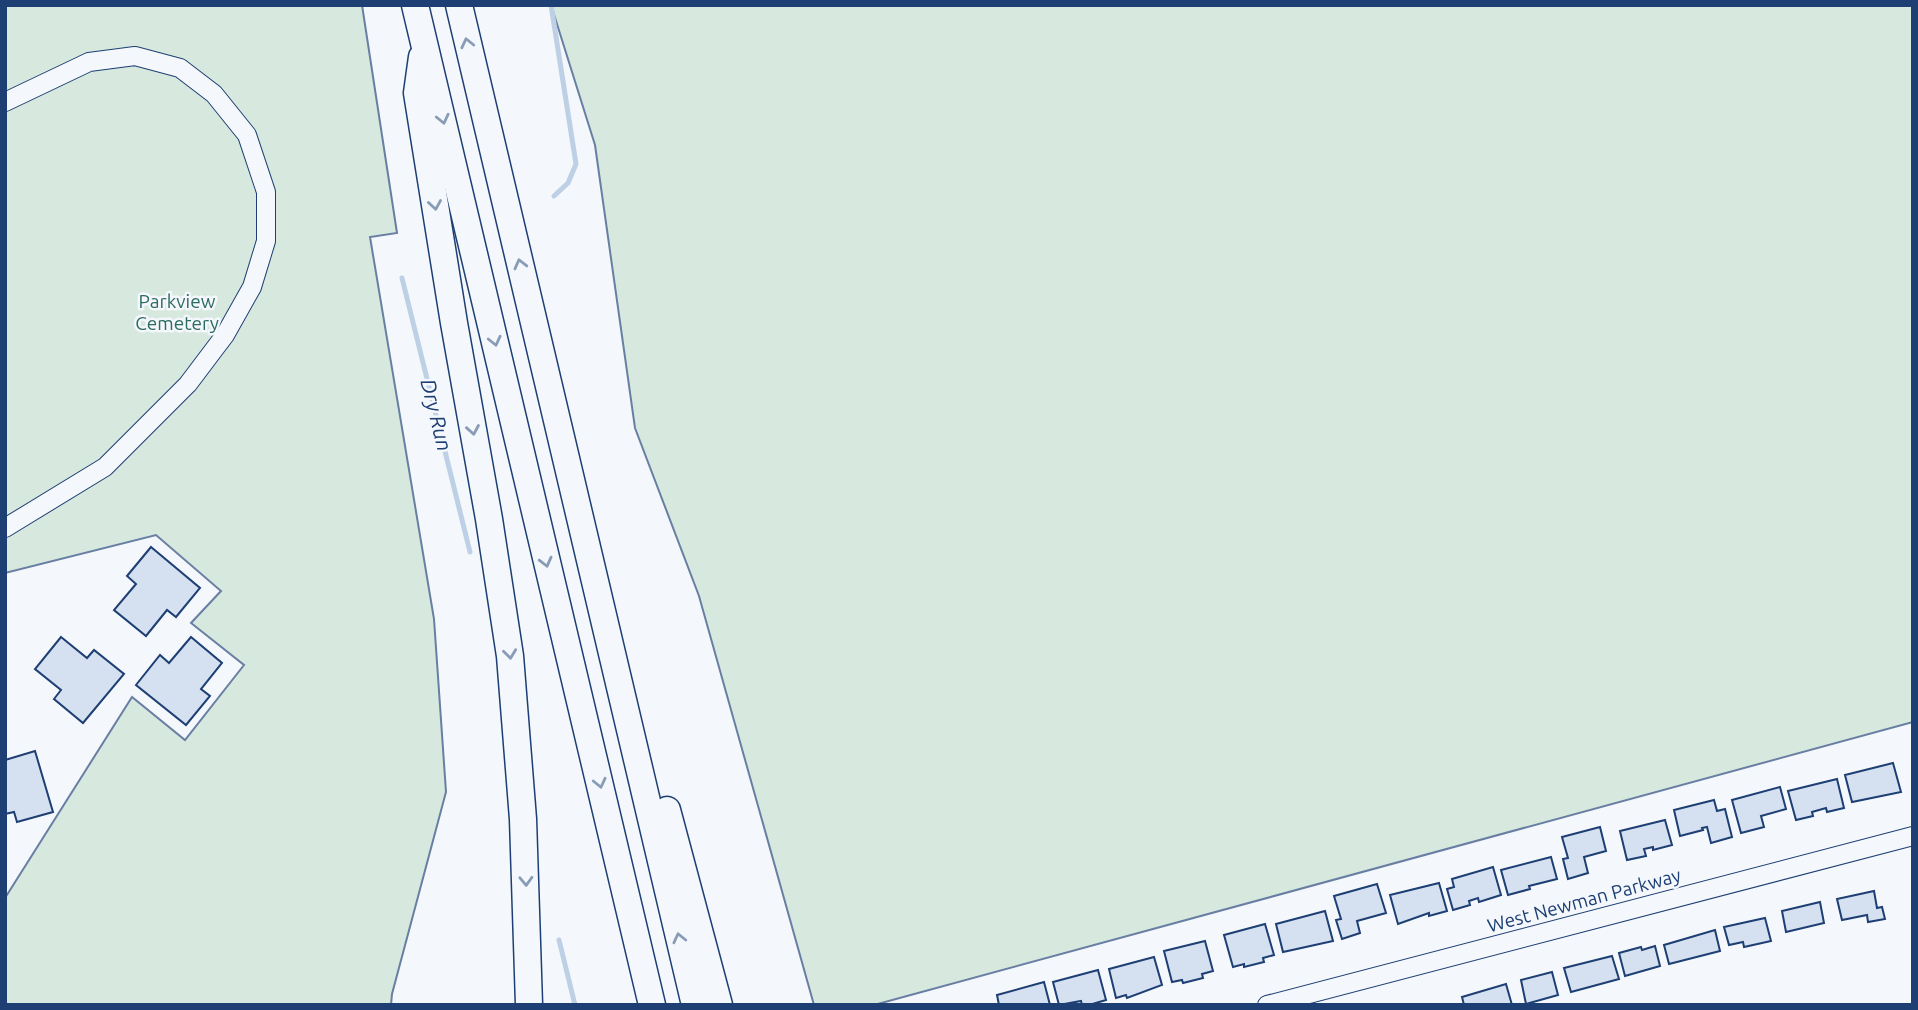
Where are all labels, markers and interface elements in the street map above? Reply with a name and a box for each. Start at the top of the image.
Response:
one-way arrow [461,37,476,49]
one-way arrow [435,113,449,125]
one-way arrow [427,199,442,211]
one-way arrow [514,258,528,270]
park label: Parkview Cemetery [135,290,219,334]
one-way arrow [487,335,501,347]
water label: Dry Run [416,376,457,453]
one-way arrow [465,424,480,436]
one-way arrow [538,556,552,568]
one-way arrow [502,648,517,660]
one-way arrow [592,777,606,789]
street label: West Newman Parkway [1485,864,1683,936]
one-way arrow [518,876,533,887]
one-way arrow [673,932,688,944]

